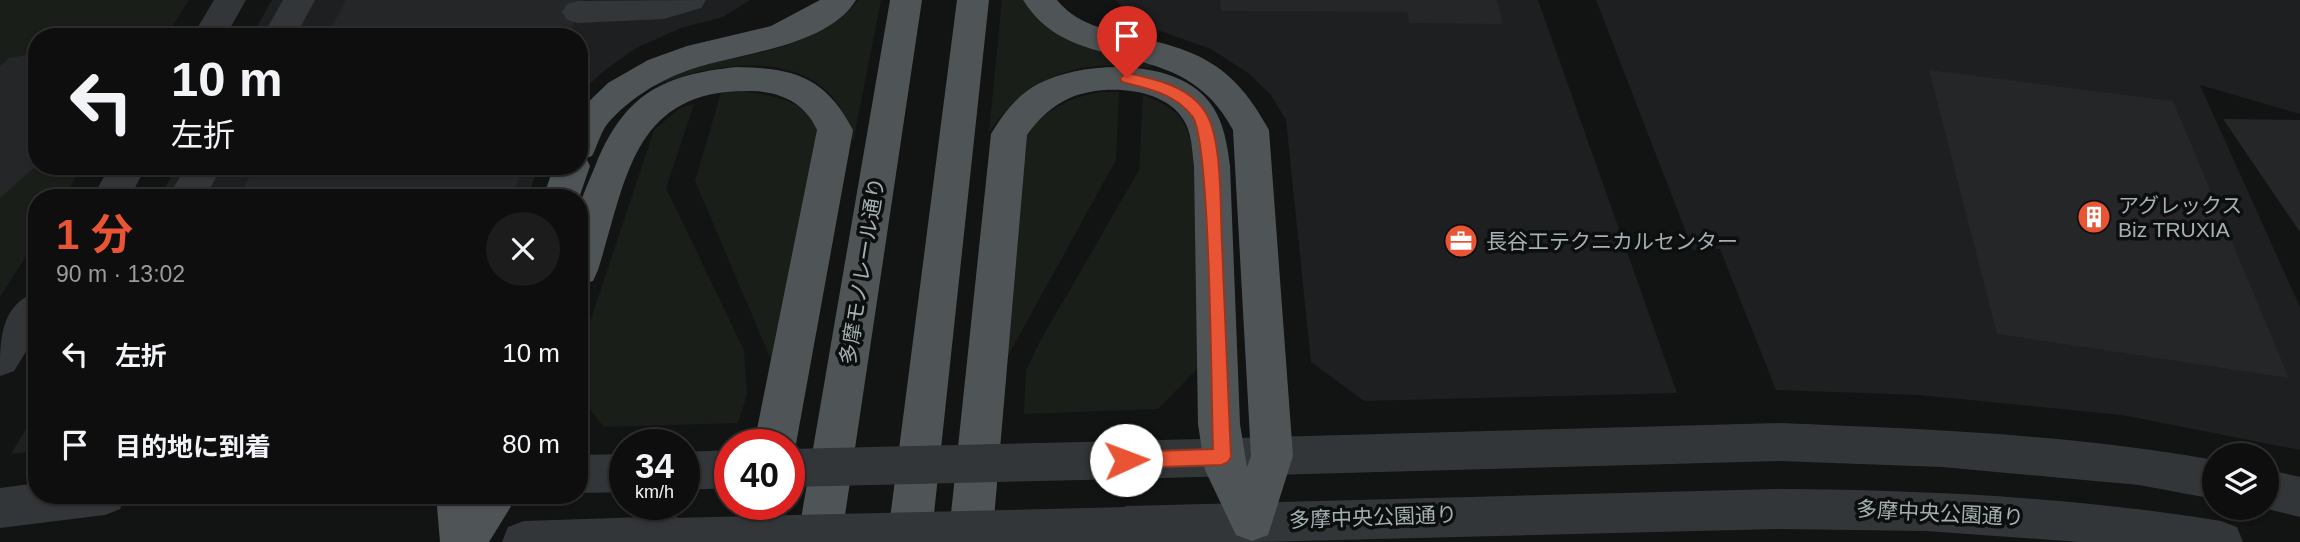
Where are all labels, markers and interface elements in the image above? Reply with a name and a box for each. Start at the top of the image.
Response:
pin [1097,6,1157,78]
icon: arrive [1108,17,1146,55]
text: 10 m [171,52,283,106]
icon: left [56,56,147,147]
text: 左折 [171,117,235,153]
street label: 多摩モノレール通り [836,176,888,366]
place label: アグレックス Biz TRUXIA [2118,194,2242,241]
building icon: アグレックス Biz TRUXIA [2075,198,2113,236]
text: 1 分 [56,211,133,258]
button: close [486,212,560,286]
office icon: 長谷工テクニカルセンター [1442,222,1480,260]
place label: 長谷工テクニカルセンター [1486,230,1738,253]
text: 90 m · 13:02 [56,261,185,287]
icon: left [56,335,94,373]
text: 10 m [502,338,560,368]
text: 左折 [115,341,167,371]
position arrow [1089,423,1163,497]
icon: arrive [56,426,94,464]
text: 80 m [502,429,560,459]
speed limit sign: 40 [714,429,805,520]
text: 目的地に到着 [115,432,271,462]
map controls [2202,443,2279,520]
button: layers [2202,443,2279,520]
text: 34 [635,446,674,485]
text: km/h [635,482,674,502]
street label: 多摩中央公園通り [1856,497,2024,529]
street label: 多摩中央公園通り [1289,503,1457,531]

